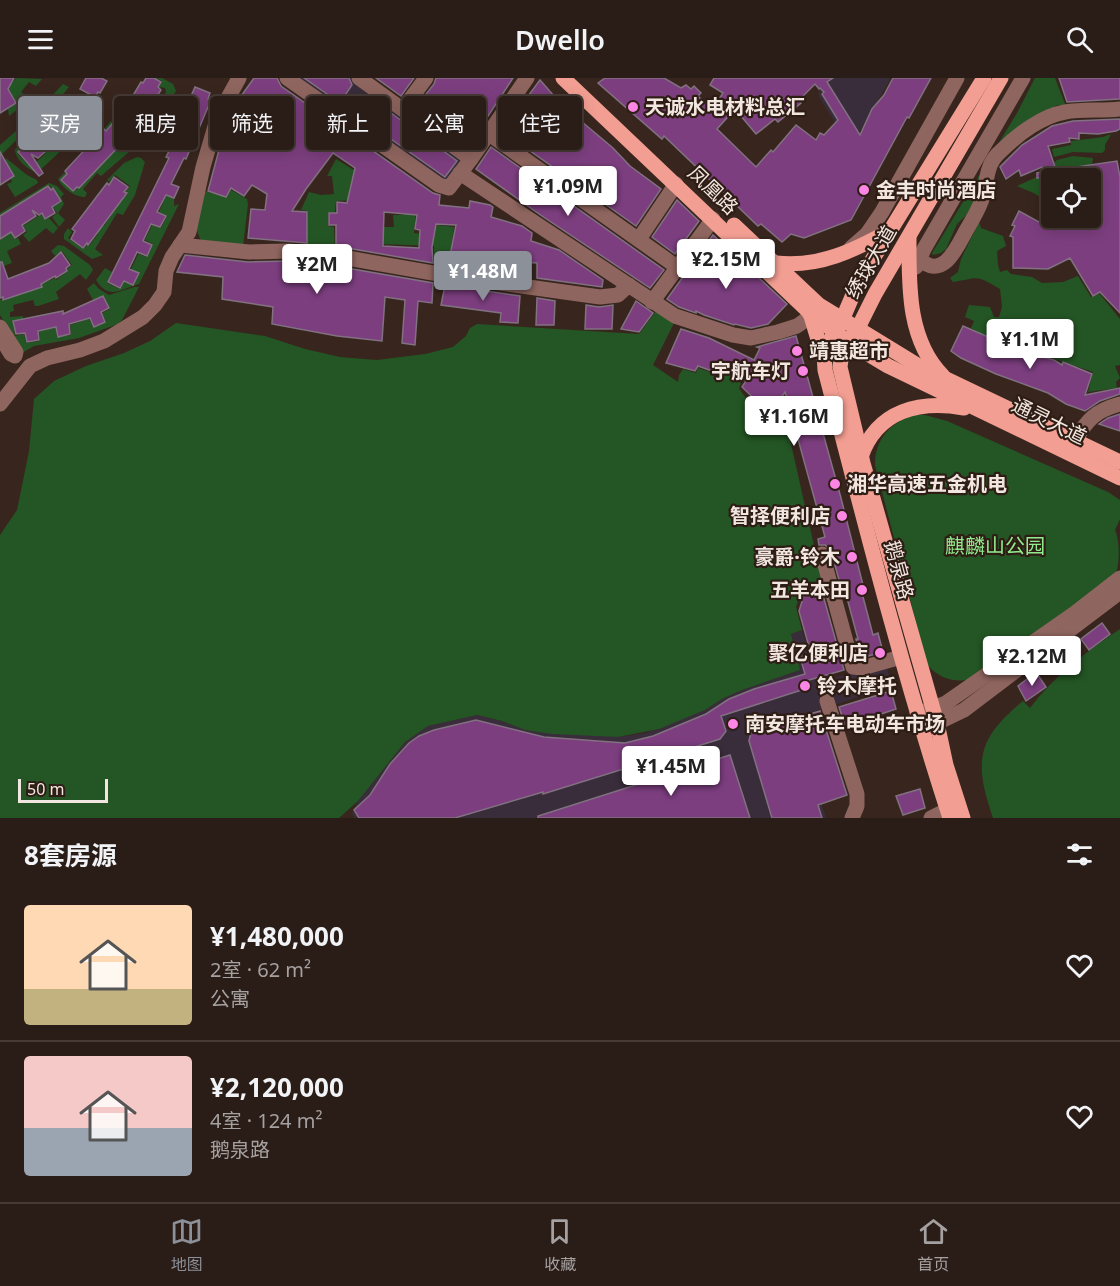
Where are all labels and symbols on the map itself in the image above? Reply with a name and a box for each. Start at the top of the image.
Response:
place label: 天诚水电材料总汇 [645,93,805,120]
marker: 天诚水电材料总汇 [626,100,640,114]
street label: 凤凰路 [682,159,744,220]
pin: ¥1.09M [519,166,617,217]
place label: 金丰时尚酒店 [876,176,996,203]
marker: 金丰时尚酒店 [857,183,871,197]
street label: 绣球大道 [839,220,902,303]
pin: ¥2.15M [677,239,775,290]
pin: ¥2M [288,244,346,295]
pin: ¥1.48M [434,251,532,302]
pin: ¥1.1M [988,319,1072,370]
place label: 靖惠超市 [809,337,889,364]
marker: 靖惠超市 [790,344,804,358]
place label: 宇航车灯 [711,357,791,384]
marker: 宇航车灯 [796,364,810,378]
street label: 通灵大道 [1007,391,1091,450]
pin: ¥1.16M [745,396,843,447]
place label: 湘华高速五金机电 [847,470,1007,497]
marker: 湘华高速五金机电 [828,477,842,491]
place label: 智择便利店 [730,502,830,529]
marker: 智择便利店 [835,509,849,523]
park label: 麒麟山公园 [945,532,1045,559]
street label: 鹅泉路 [879,537,920,602]
place label: 豪爵·铃木 [754,543,840,570]
marker: 豪爵·铃木 [845,550,859,564]
place label: 五羊本田 [770,576,850,603]
marker: 五羊本田 [855,583,869,597]
pin: ¥2.12M [983,636,1081,687]
place label: 聚亿便利店 [768,639,868,666]
marker: 聚亿便利店 [873,646,887,660]
place label: 铃木摩托 [817,672,897,699]
marker: 铃木摩托 [798,679,812,693]
place label: 南安摩托车电动车市场 [745,710,945,737]
marker: 南安摩托车电动车市场 [726,717,740,731]
pin: ¥1.45M [622,746,720,797]
scale bar [18,776,108,804]

